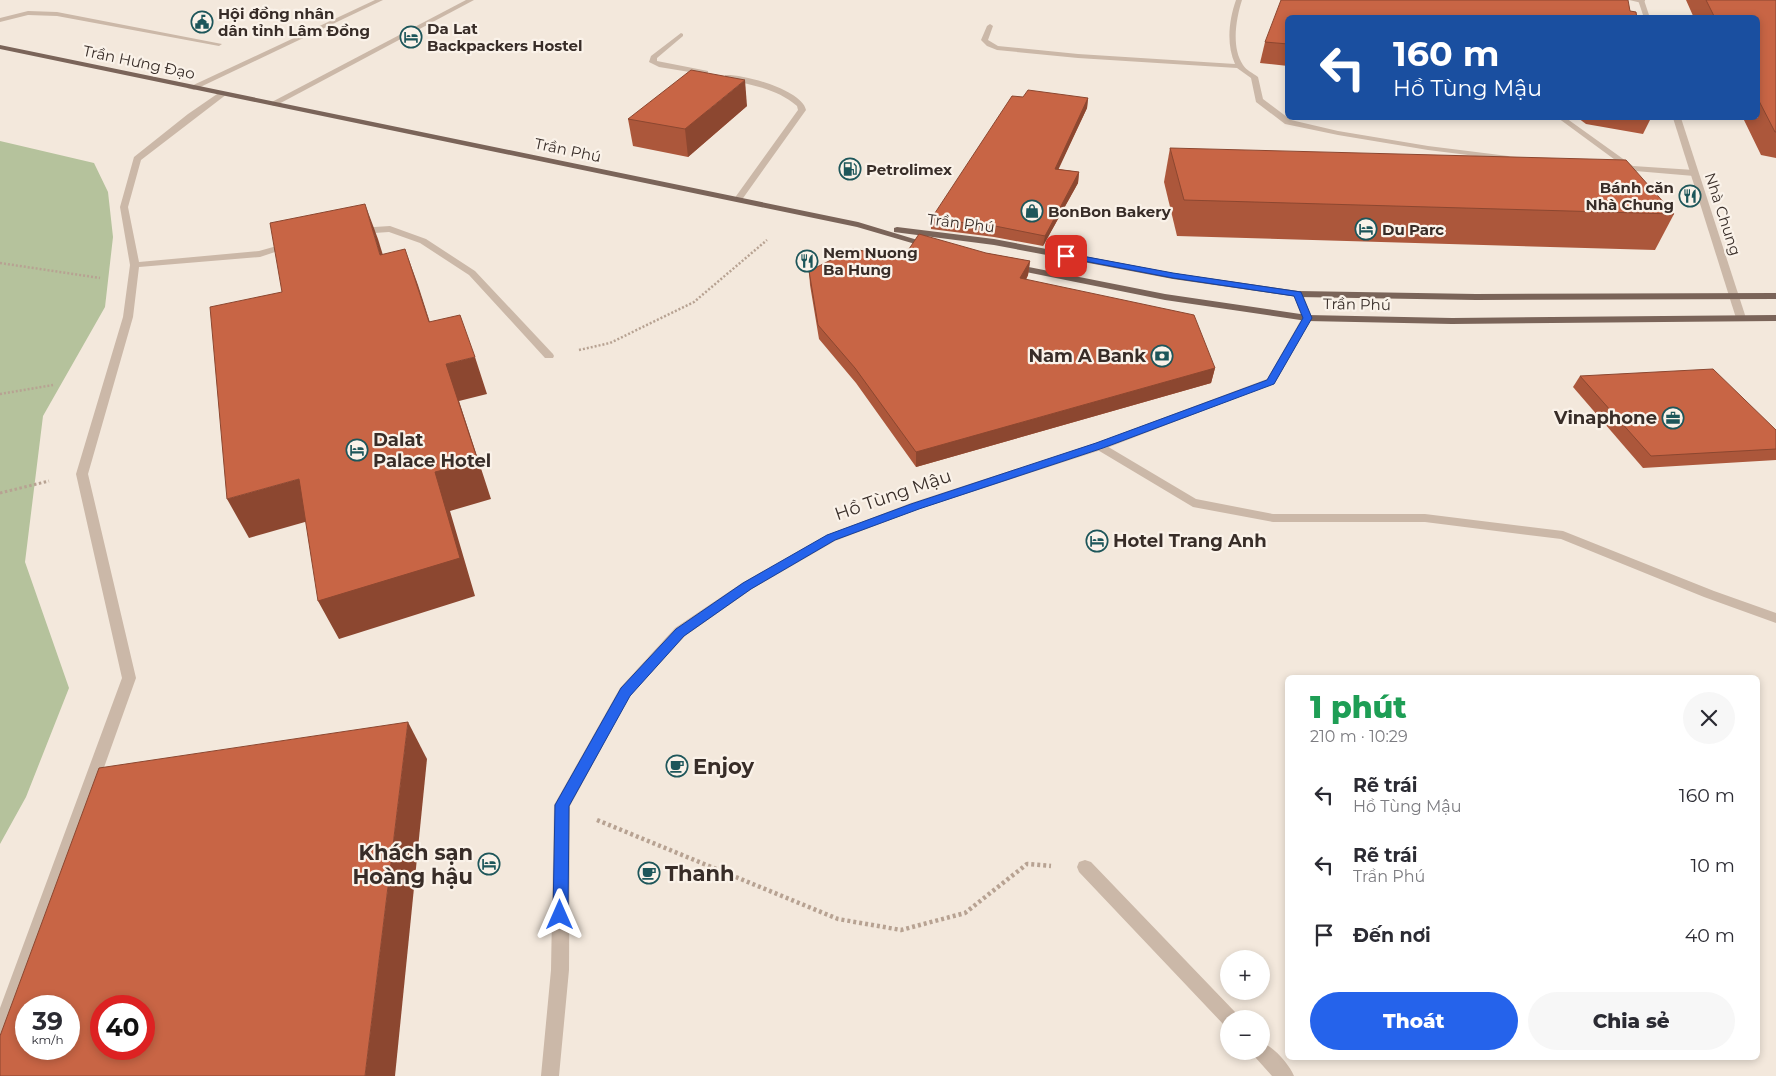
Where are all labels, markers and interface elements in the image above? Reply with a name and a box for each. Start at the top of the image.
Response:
place label: Hội đồng nhân dân tỉnh Lâm Đồng [218,4,370,40]
public building icon: Hội đồng nhân dân tỉnh Lâm Đồng [190,10,214,34]
place label: Da Lat Backpackers Hostel [427,19,583,55]
hotel icon: Da Lat Backpackers Hostel [399,25,423,49]
text: 160 m [1393,32,1499,75]
icon: left [1310,35,1375,100]
street label: Trần Hưng Đạo [81,41,197,83]
text: Hồ Tùng Mậu [1393,75,1542,102]
street label: Trần Phú [533,134,603,166]
fuel station icon: Petrolimex [838,157,862,181]
place label: Petrolimex [866,160,952,179]
street label: Nhà Chung [1701,170,1745,258]
place label: Bánh căn Nhà Chung [1586,178,1674,214]
restaurant icon: Bánh căn Nhà Chung [1678,184,1702,208]
shop icon: BonBon Bakery [1020,199,1044,223]
place label: BonBon Bakery [1048,202,1172,221]
street label: Trần Phú [926,209,996,237]
hotel icon: Du Parc [1354,217,1378,241]
place label: Du Parc [1382,220,1444,239]
pin [1045,235,1087,277]
icon: arrive [1052,242,1080,270]
place label: Nem Nuong Ba Hung [823,243,918,279]
restaurant icon: Nem Nuong Ba Hung [795,249,819,273]
street label: Trần Phú [1323,294,1391,314]
bank icon: Nam A Bank [1150,344,1174,368]
place label: Nam A Bank [1028,345,1146,367]
office icon: Vinaphone [1661,406,1685,430]
place label: Vinaphone [1553,407,1657,429]
place label: Dalat Palace Hotel [373,429,491,472]
hotel icon: Dalat Palace Hotel [345,438,369,462]
street label: Hồ Tùng Mậu [832,465,954,525]
hotel icon: Hotel Trang Anh [1085,529,1109,553]
place label: Hotel Trang Anh [1113,530,1267,552]
text: 1 phút [1310,689,1407,726]
button: close [1683,692,1735,744]
text: 210 m · 10:29 [1310,727,1408,746]
cafe icon: Enjoy [665,754,689,778]
place label: Enjoy [693,754,754,779]
text: Rẽ trái [1353,774,1418,797]
icon: left [1310,781,1338,809]
text: 160 m [1679,784,1735,807]
text: Hồ Tùng Mậu [1353,797,1461,816]
place label: Khách sạn Hoàng hậu [352,840,473,889]
text: Rẽ trái [1353,844,1418,867]
icon: left [1310,851,1338,879]
hotel icon: Khách sạn Hoàng hậu [477,852,501,876]
text: 10 m [1690,854,1735,877]
cafe icon: Thanh [637,861,661,885]
place label: Thanh [665,861,734,886]
text: Trần Phú [1353,867,1425,886]
position arrow [533,888,585,940]
icon: arrive [1310,921,1338,949]
text: Đến nơi [1353,924,1431,947]
text: 40 m [1685,924,1735,947]
map controls [1220,950,1270,1060]
button: + [1220,950,1270,1000]
button: Thoát [1310,992,1518,1050]
button: Chia sẻ [1528,992,1735,1050]
speed limit sign: 40 [90,995,155,1060]
text: 39 [32,1006,63,1036]
button: − [1220,1010,1270,1060]
text: km/h [31,1032,64,1047]

